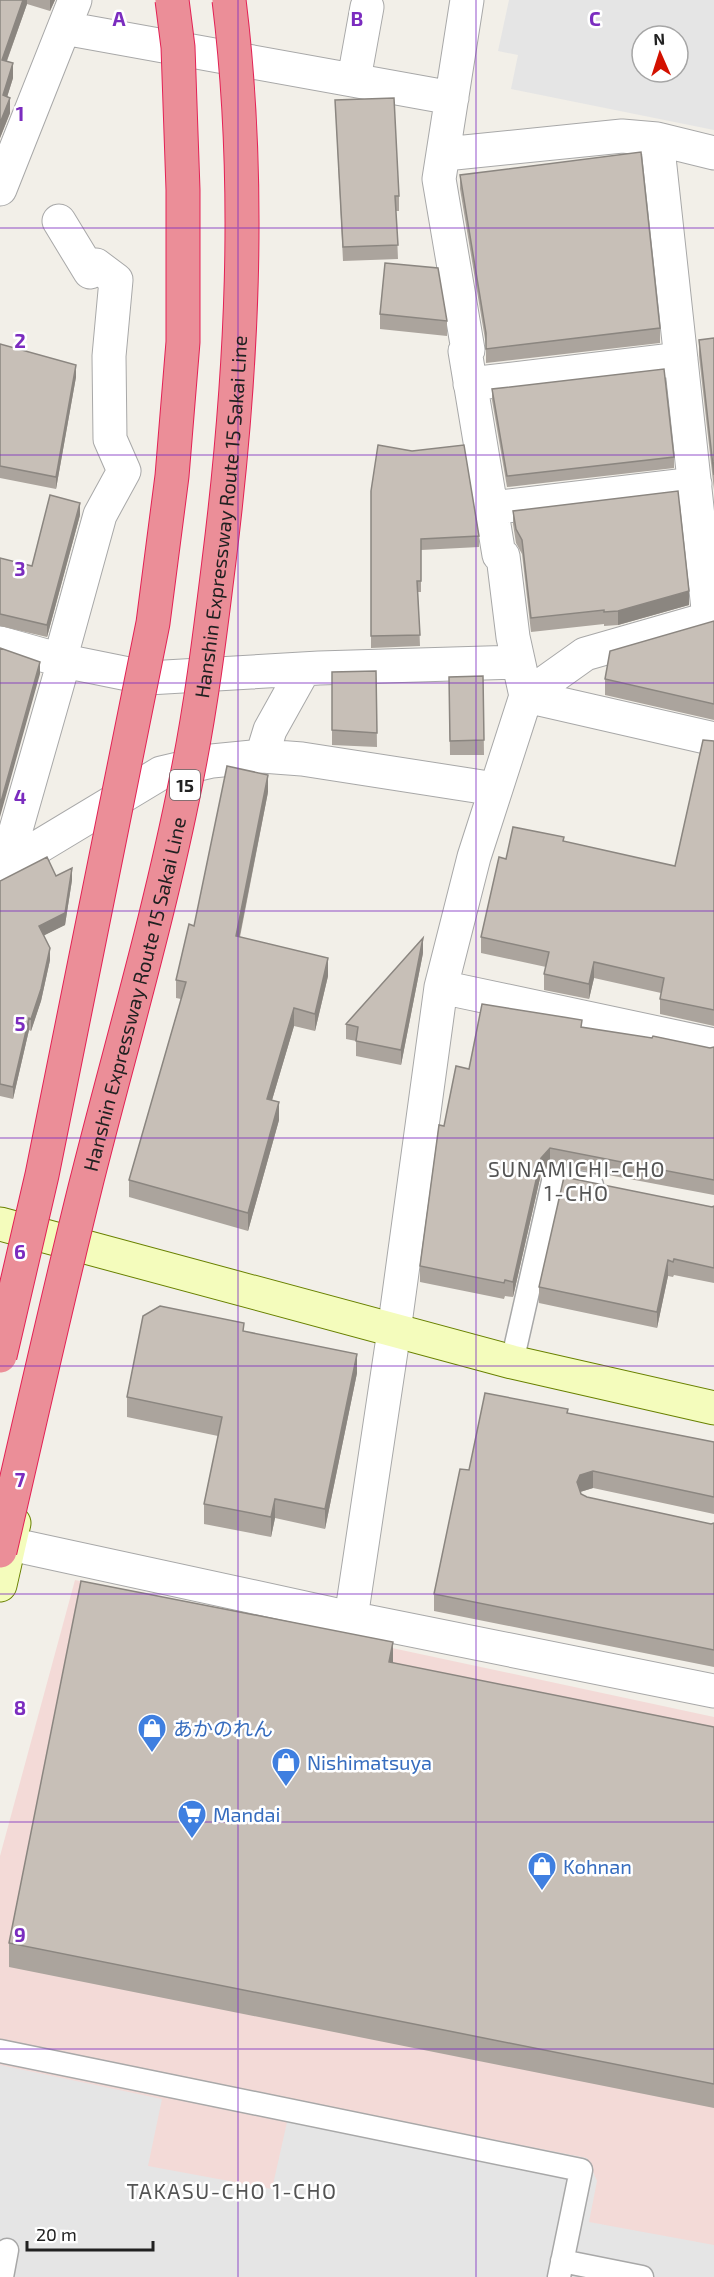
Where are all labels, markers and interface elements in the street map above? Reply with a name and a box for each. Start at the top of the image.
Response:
text: A [112,6,126,30]
text: B [351,6,363,30]
text: C [589,6,601,30]
north arrow [630,24,690,84]
text: N [653,29,665,48]
text: 1 [16,101,24,125]
text: 2 [14,328,26,352]
street label: Hanshin Expressway Route 15 Sakai Line [189,335,251,700]
text: 3 [14,556,26,580]
road number: 15 [170,770,200,800]
text: 4 [14,784,27,808]
street label: Hanshin Expressway Route 15 Sakai Line [78,815,190,1174]
text: 5 [14,1011,26,1035]
district label: SUNAMICHI-CHO 1-CHO [488,1156,666,1205]
text: 6 [14,1239,26,1263]
text: 7 [15,1467,26,1491]
text: 8 [14,1695,26,1719]
shop icon: あかのれん [136,1712,168,1754]
place label: あかのれん [173,1716,273,1740]
shop icon: Nishimatsuya [270,1746,302,1788]
place label: Nishimatsuya [307,1750,432,1774]
supermarket icon: Mandai [176,1798,208,1840]
place label: Mandai [213,1802,281,1826]
shop icon: Kohnan [526,1850,558,1892]
place label: Kohnan [563,1854,632,1878]
text: 9 [14,1922,26,1946]
district label: TAKASU-CHO 1-CHO [126,2178,338,2203]
scale bar [27,2214,153,2252]
text: 20 m [36,2223,77,2245]

